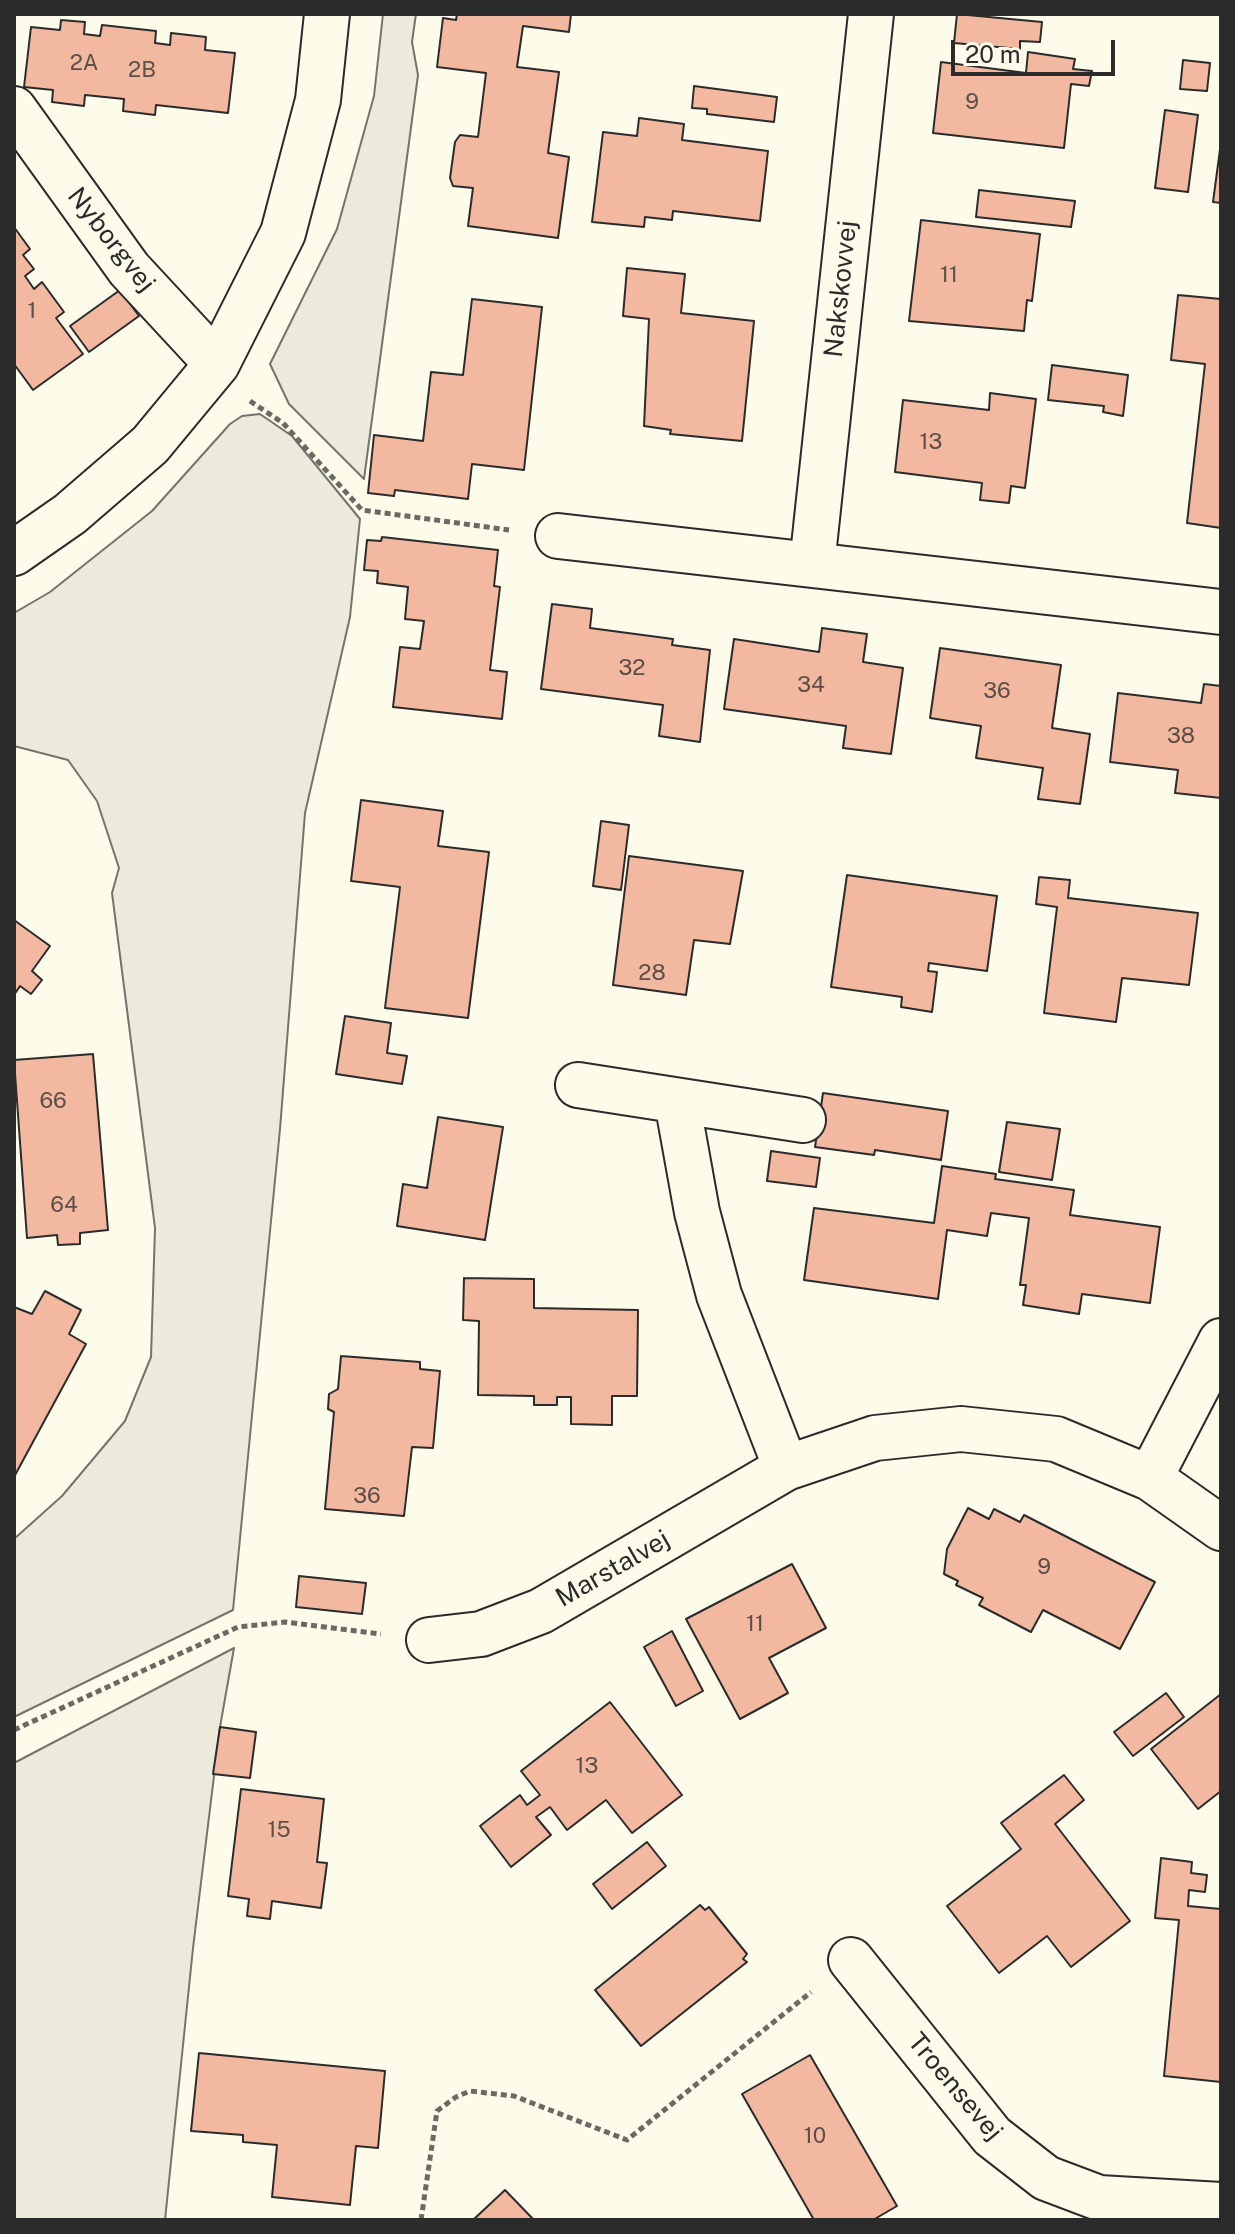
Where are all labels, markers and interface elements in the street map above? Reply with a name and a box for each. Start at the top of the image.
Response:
scale bar [955,24,1119,74]
text: 20 m [965,40,1021,68]
house number: 2A [70,50,98,76]
house number: 2B [128,57,156,83]
house number: 9 [965,89,979,115]
street label: Nyborgvej [61,182,161,298]
street label: Nakskovvej [818,219,864,359]
house number: 11 [940,262,958,288]
house number: 1 [28,298,36,324]
house number: 13 [920,429,942,455]
house number: 32 [619,655,645,681]
house number: 34 [797,672,825,698]
house number: 36 [983,678,1011,704]
house number: 38 [1167,723,1195,749]
house number: 28 [638,960,666,986]
house number: 66 [39,1088,67,1114]
house number: 64 [50,1192,78,1218]
house number: 36 [353,1483,381,1509]
street label: Marstalvej [550,1524,676,1614]
house number: 9 [1037,1554,1051,1580]
house number: 11 [746,1611,764,1637]
house number: 13 [576,1753,598,1779]
house number: 15 [267,1817,291,1843]
street label: Troensevej [901,2027,1009,2147]
house number: 10 [804,2123,826,2149]

